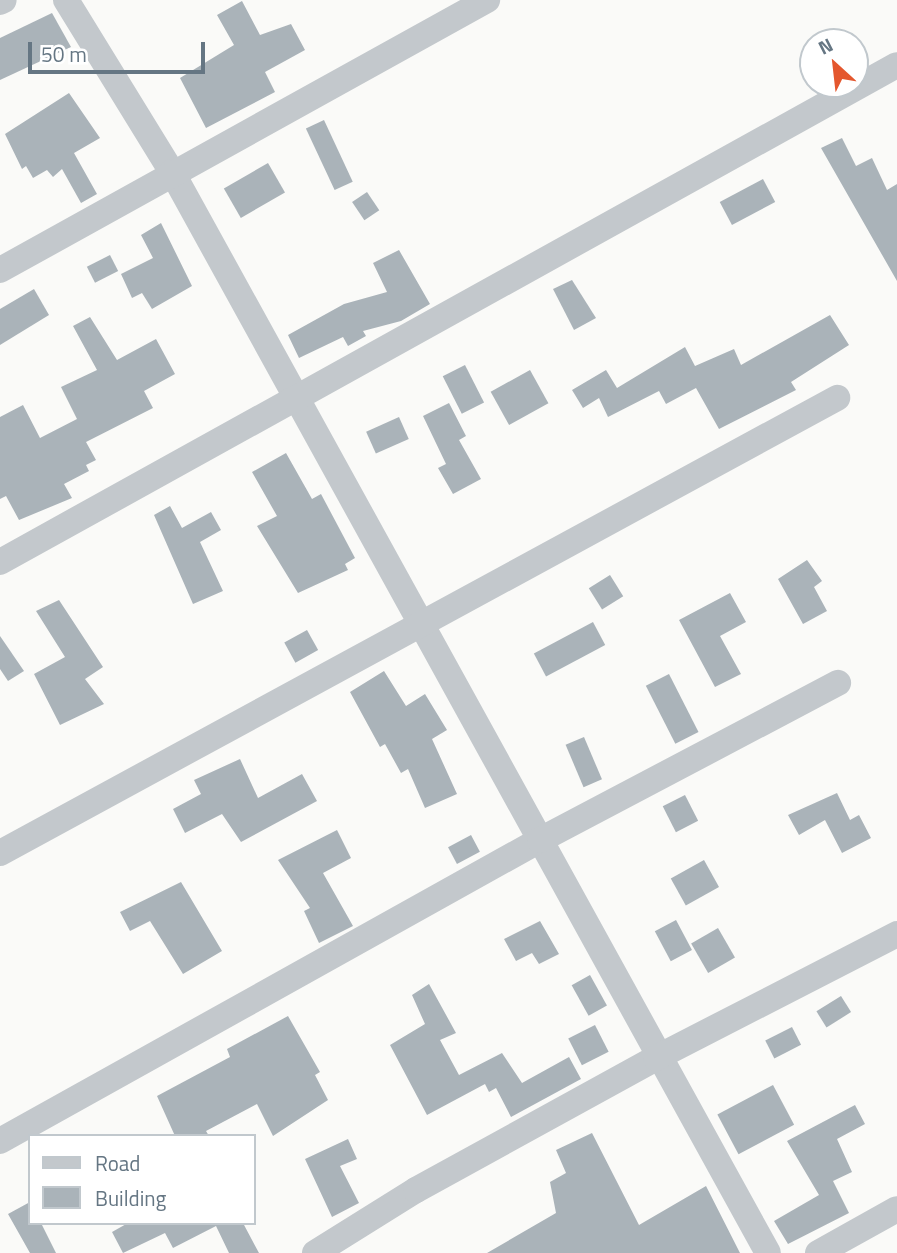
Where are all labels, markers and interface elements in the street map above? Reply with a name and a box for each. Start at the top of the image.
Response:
scale bar [32,28,208,72]
north arrow [799,28,869,98]
text: N [813,30,838,62]
text: 50 m [41,38,87,70]
legend [28,1134,256,1225]
text: Road [95,1147,140,1179]
text: Building [95,1182,166,1214]

